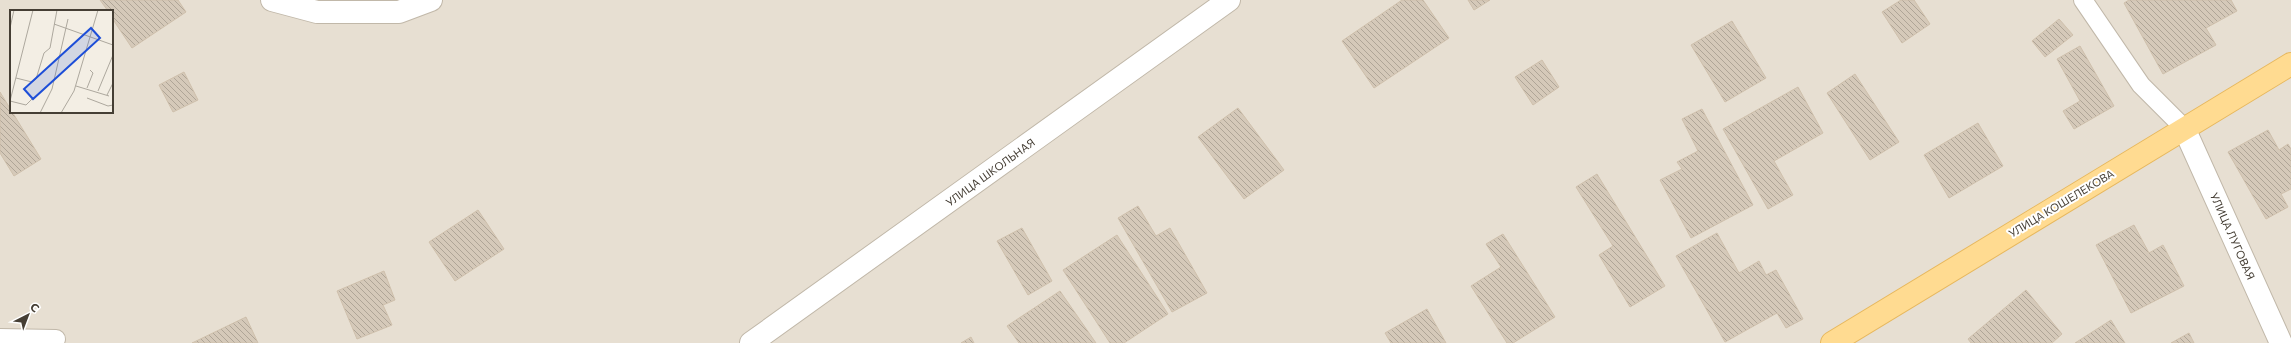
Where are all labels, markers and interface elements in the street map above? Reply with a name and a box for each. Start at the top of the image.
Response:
inset map [10,10,113,113]
street label: УЛИЦА ШКОЛЬНАЯ [943,135,1037,209]
street label: УЛИЦА КОШЕЛЕКОВА [2006,166,2116,240]
street label: УЛИЦА ЛУГОВАЯ [2208,191,2258,281]
north arrow [8,295,48,335]
text: С [28,300,43,315]

